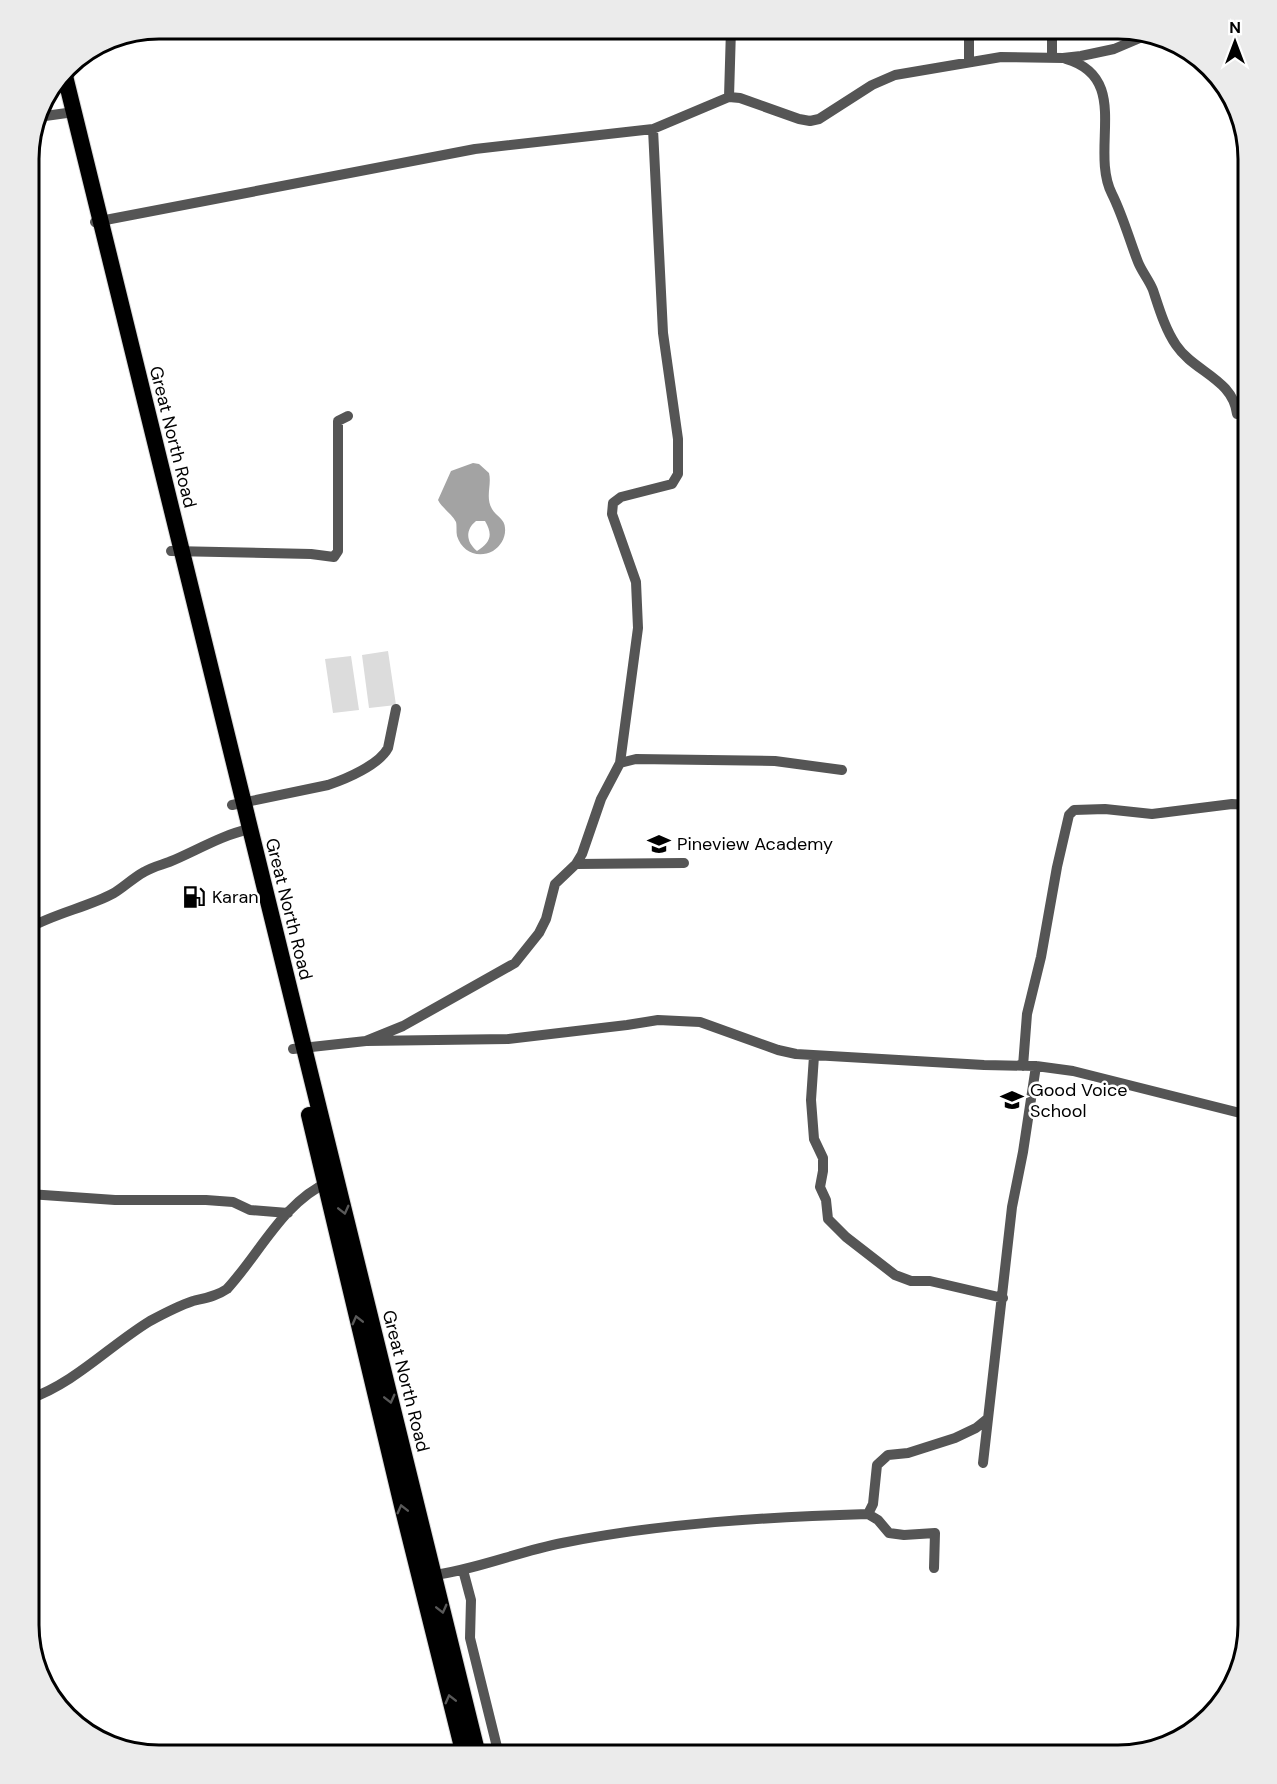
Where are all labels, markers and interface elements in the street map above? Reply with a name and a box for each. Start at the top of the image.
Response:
north arrow [1205,12,1265,72]
text: N [1229,17,1241,38]
street label: Great North Road [144,364,202,510]
school or university icon: Pineview Academy [646,831,672,857]
place label: Pineview Academy [677,832,833,856]
street label: Great North Road [260,836,318,982]
fuel station icon: Karan [181,884,207,910]
place label: Karan [212,885,259,909]
place label: Good Voice School [1030,1078,1127,1123]
school or university icon: Good Voice School [999,1087,1025,1113]
one-way arrow [336,1205,349,1215]
street label: Great North Road [377,1308,435,1454]
one-way arrow [351,1315,364,1325]
one-way arrow [383,1394,396,1404]
one-way arrow [397,1504,410,1514]
one-way arrow [435,1604,448,1614]
one-way arrow [444,1694,457,1704]

